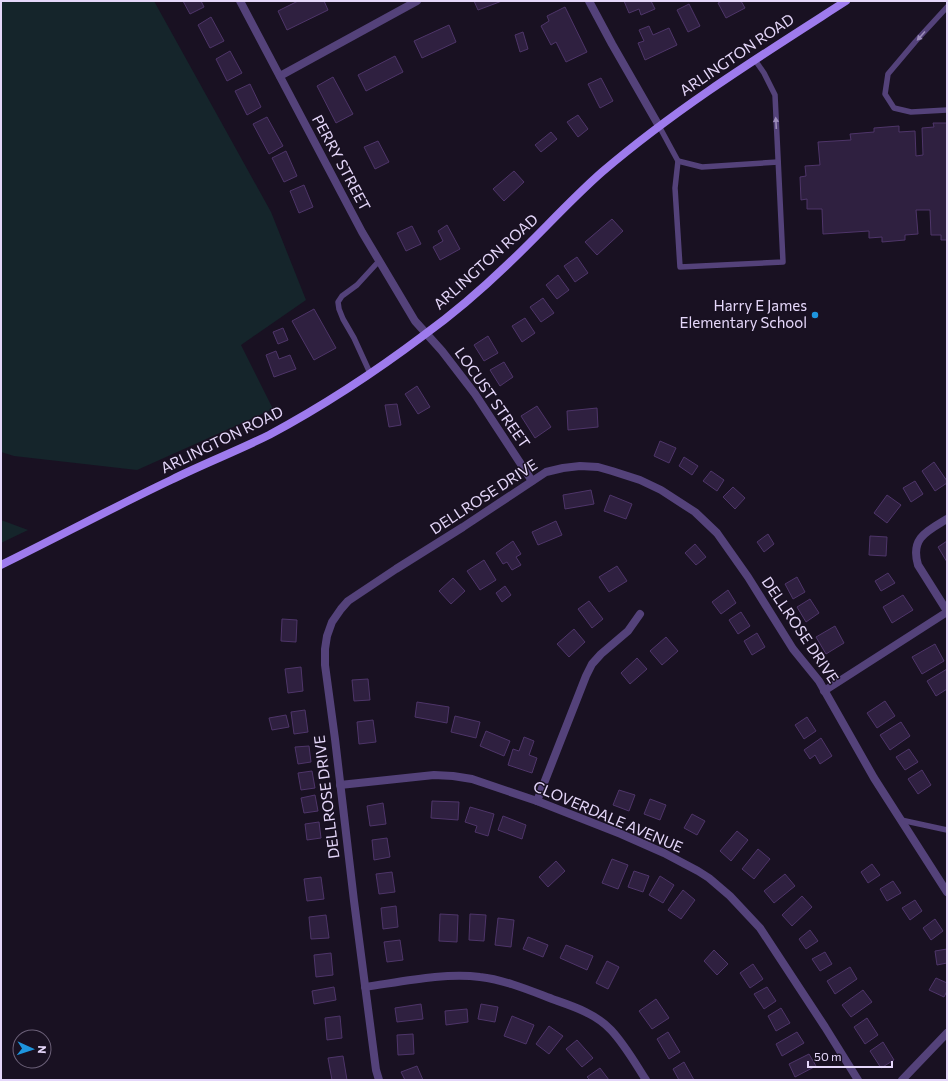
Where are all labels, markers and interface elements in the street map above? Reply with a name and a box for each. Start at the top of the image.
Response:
street label: ARLINGTON ROAD [676,9,797,99]
one-way arrow [916,30,925,41]
street label: PERRY STREET [309,111,375,214]
one-way arrow [773,117,780,129]
street label: ARLINGTON ROAD [430,210,541,313]
place label: Harry E James Elementary School [680,296,807,331]
marker: Harry E James Elementary School [810,310,820,320]
street label: LOCUST STREET [451,344,534,451]
street label: ARLINGTON ROAD [157,402,286,477]
street label: DELLROSE DRIVE [426,455,541,538]
street label: DELLROSE DRIVE [759,573,843,686]
street label: DELLROSE DRIVE [309,734,343,860]
street label: CLOVERDALE AVENUE [531,776,686,856]
north arrow [12,1029,52,1069]
scale bar [808,1043,892,1069]
text: N [36,1045,49,1054]
text: 50 m [814,1049,842,1063]

